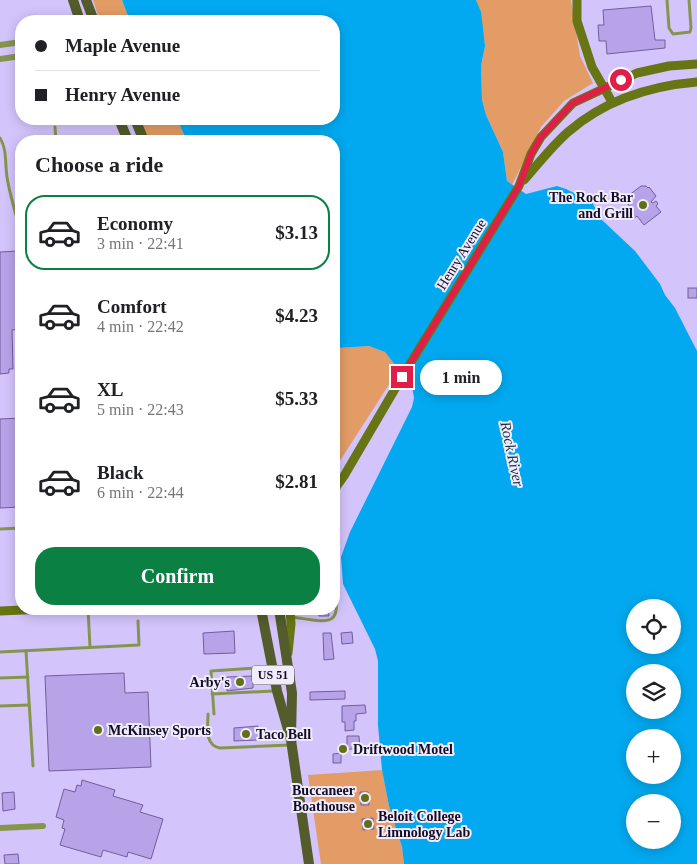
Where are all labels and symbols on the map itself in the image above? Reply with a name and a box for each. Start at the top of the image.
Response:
route start [610,69,632,91]
place label: The Rock Bar and Grill [549,190,633,221]
marker: The Rock Bar and Grill [637,199,649,211]
street label: Henry Avenue [434,216,489,292]
callout: 1 min [420,360,502,394]
route end [391,366,413,388]
water label: Rock River [497,419,527,488]
road number: US 51 [252,666,294,684]
place label: Arby's [190,675,231,690]
marker: Arby's [234,676,246,688]
place label: McKinsey Sports [108,723,212,738]
marker: McKinsey Sports [92,724,104,736]
place label: Taco Bell [256,727,311,742]
marker: Taco Bell [240,728,252,740]
place label: Driftwood Motel [353,742,453,757]
marker: Driftwood Motel [337,743,349,755]
place label: Buccaneer Boathouse [292,783,355,814]
marker: Buccaneer Boathouse [359,792,371,804]
place label: Beloit College Limnology Lab [378,809,470,840]
marker: Beloit College Limnology Lab [362,818,374,830]

